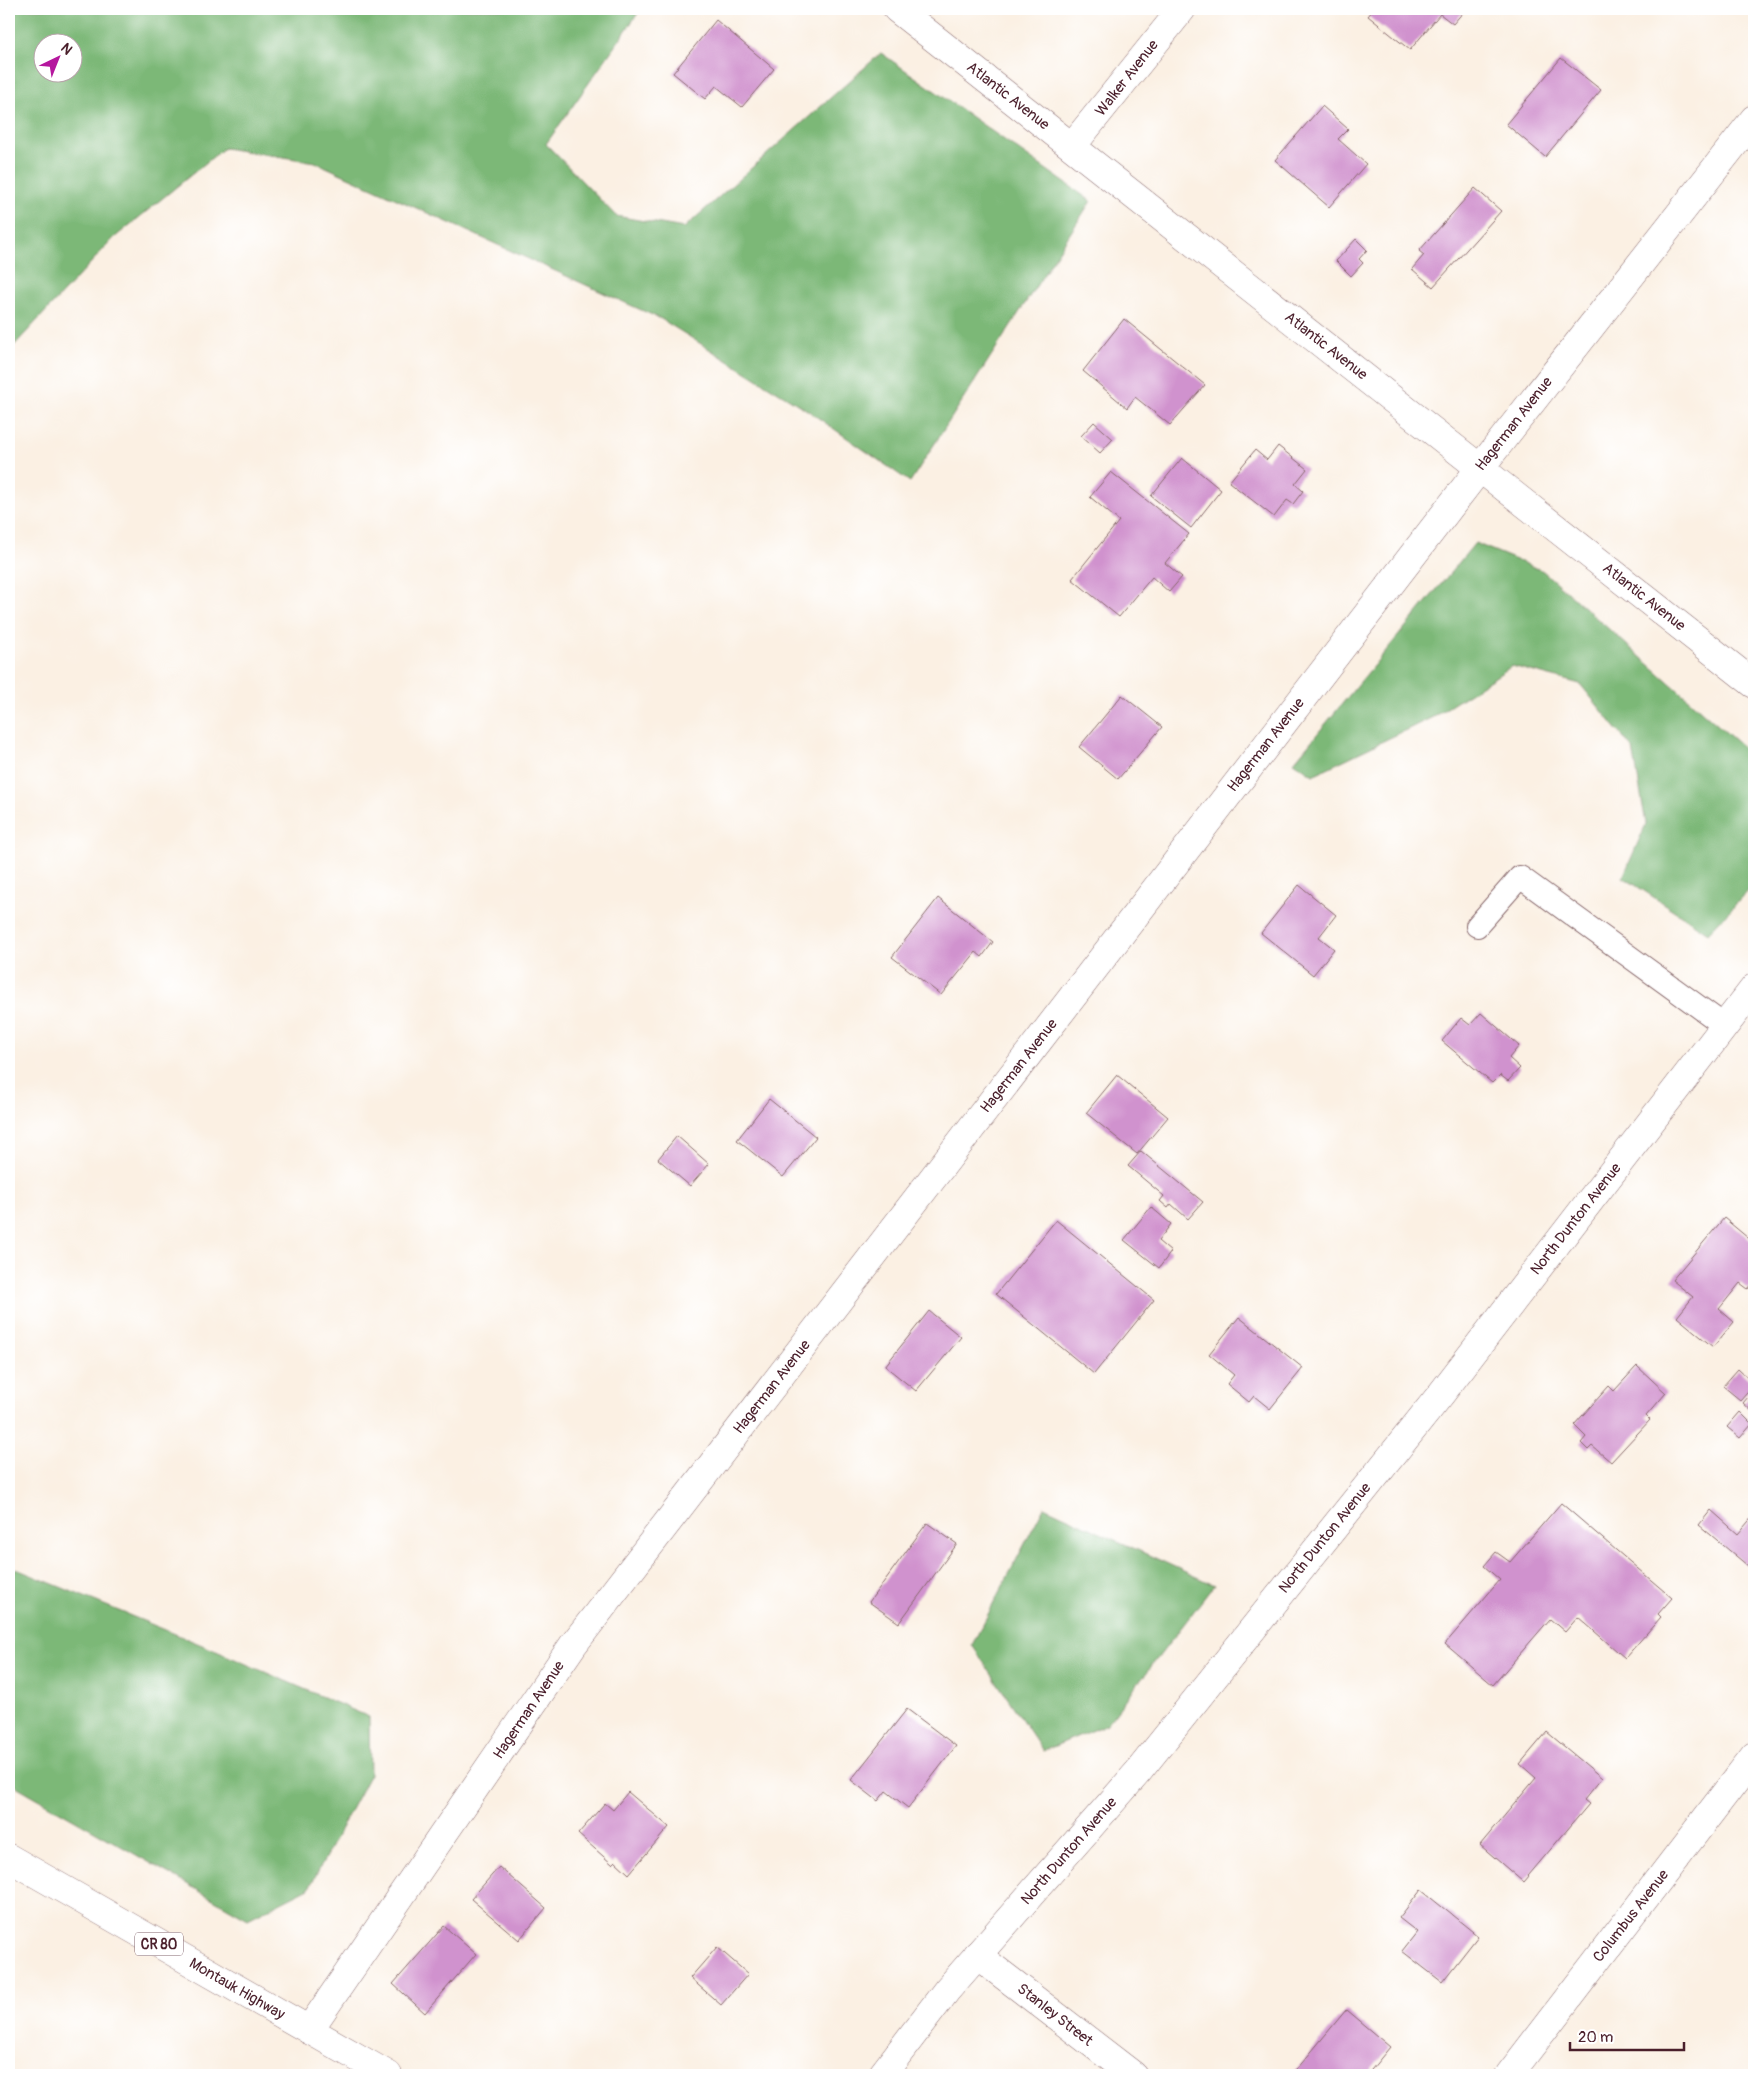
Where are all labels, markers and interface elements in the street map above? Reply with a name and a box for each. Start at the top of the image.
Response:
north arrow [32,32,82,82]
street label: Walker Avenue [1091,36,1163,120]
text: N [57,39,76,58]
street label: Atlantic Avenue [963,58,1054,135]
street label: Atlantic Avenue [1281,308,1372,385]
street label: Hagerman Avenue [1471,373,1557,475]
street label: Atlantic Avenue [1599,559,1690,636]
street label: Hagerman Avenue [1223,694,1309,796]
street label: Hagerman Avenue [976,1015,1062,1117]
street label: North Dunton Avenue [1526,1159,1626,1279]
street label: Hagerman Avenue [729,1336,815,1438]
street label: North Dunton Avenue [1275,1478,1376,1597]
street label: Hagerman Avenue [489,1657,569,1763]
street label: North Dunton Avenue [1017,1793,1121,1909]
street label: Columbus Avenue [1589,1865,1673,1966]
road number: CR 80 [135,1932,183,1956]
street label: Montauk Highway [186,1954,289,2024]
street label: Stanley Street [1013,1979,1097,2051]
scale bar [1570,2019,1684,2051]
text: 20 m [1578,2028,1613,2047]

